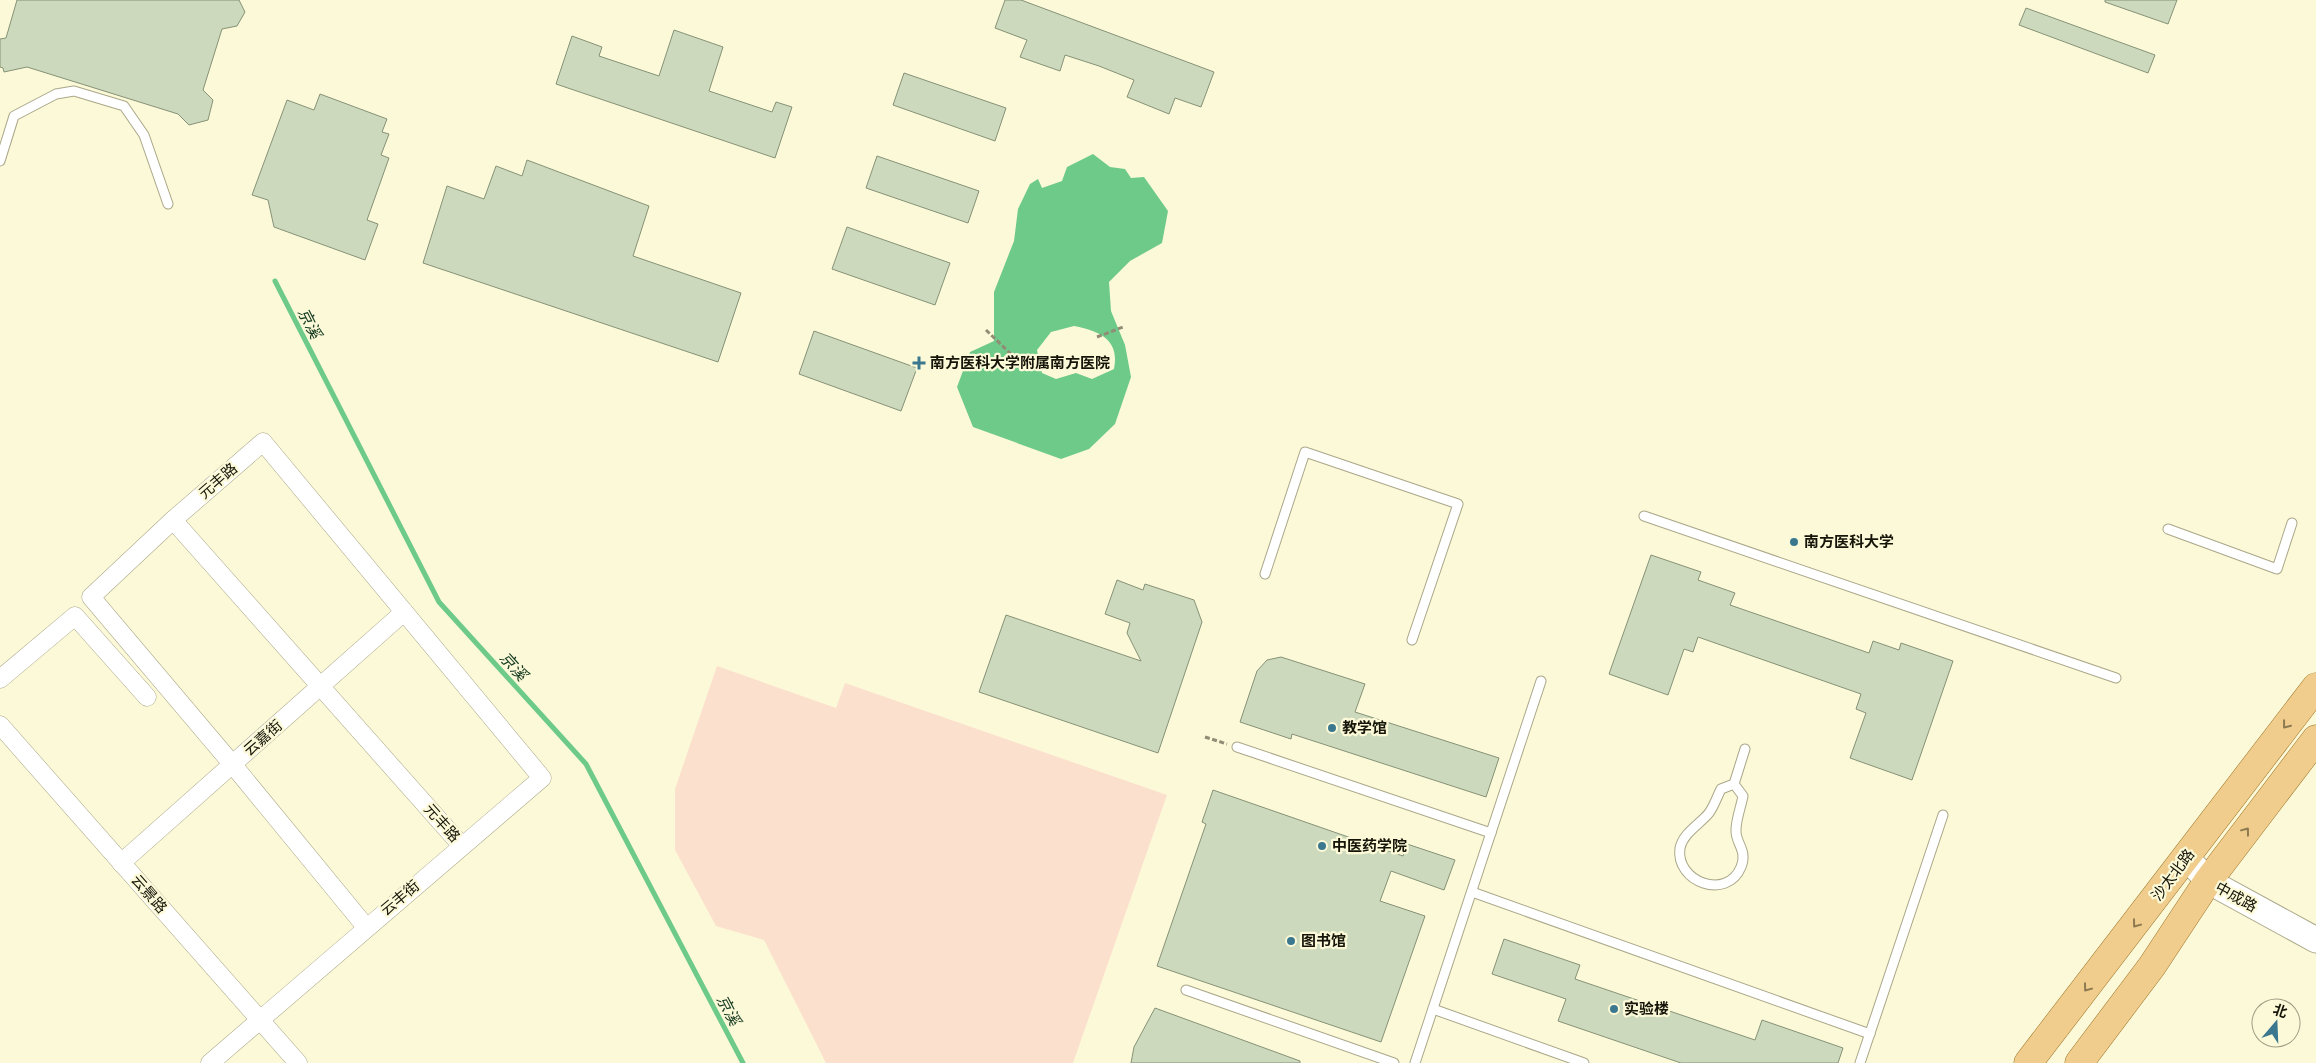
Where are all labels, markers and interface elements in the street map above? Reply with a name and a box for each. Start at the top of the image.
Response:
water label: 京溪 [294,305,326,344]
place label: 南方医科大学附属南方医院 [930,354,1110,372]
marker: 南方医科大学附属南方医院 [912,356,926,370]
street label: 元丰路 [195,459,241,503]
place label: 南方医科大学 [1804,533,1894,551]
marker: 南方医科大学 [1788,536,1800,548]
water label: 京溪 [496,648,533,686]
street label: 云嘉街 [240,716,286,760]
place label: 教学馆 [1342,719,1387,737]
one-way arrow [2284,719,2292,728]
marker: 教学馆 [1326,722,1338,734]
street label: 元丰路 [420,800,464,846]
one-way arrow [2241,828,2249,837]
place label: 中医药学院 [1332,837,1407,855]
marker: 中医药学院 [1316,840,1328,852]
street label: 沙太北路 [2148,846,2198,904]
street label: 云景路 [127,871,171,917]
street label: 云丰街 [377,877,423,919]
street label: 中成路 [2212,878,2260,916]
one-way arrow [2133,918,2142,928]
place label: 图书馆 [1301,932,1346,950]
marker: 图书馆 [1285,935,1297,947]
one-way arrow [2084,982,2093,992]
water label: 京溪 [713,992,745,1031]
north arrow [2251,998,2301,1048]
place label: 实验楼 [1624,1000,1669,1018]
text: 北 [2271,1001,2289,1021]
marker: 实验楼 [1608,1003,1620,1015]

